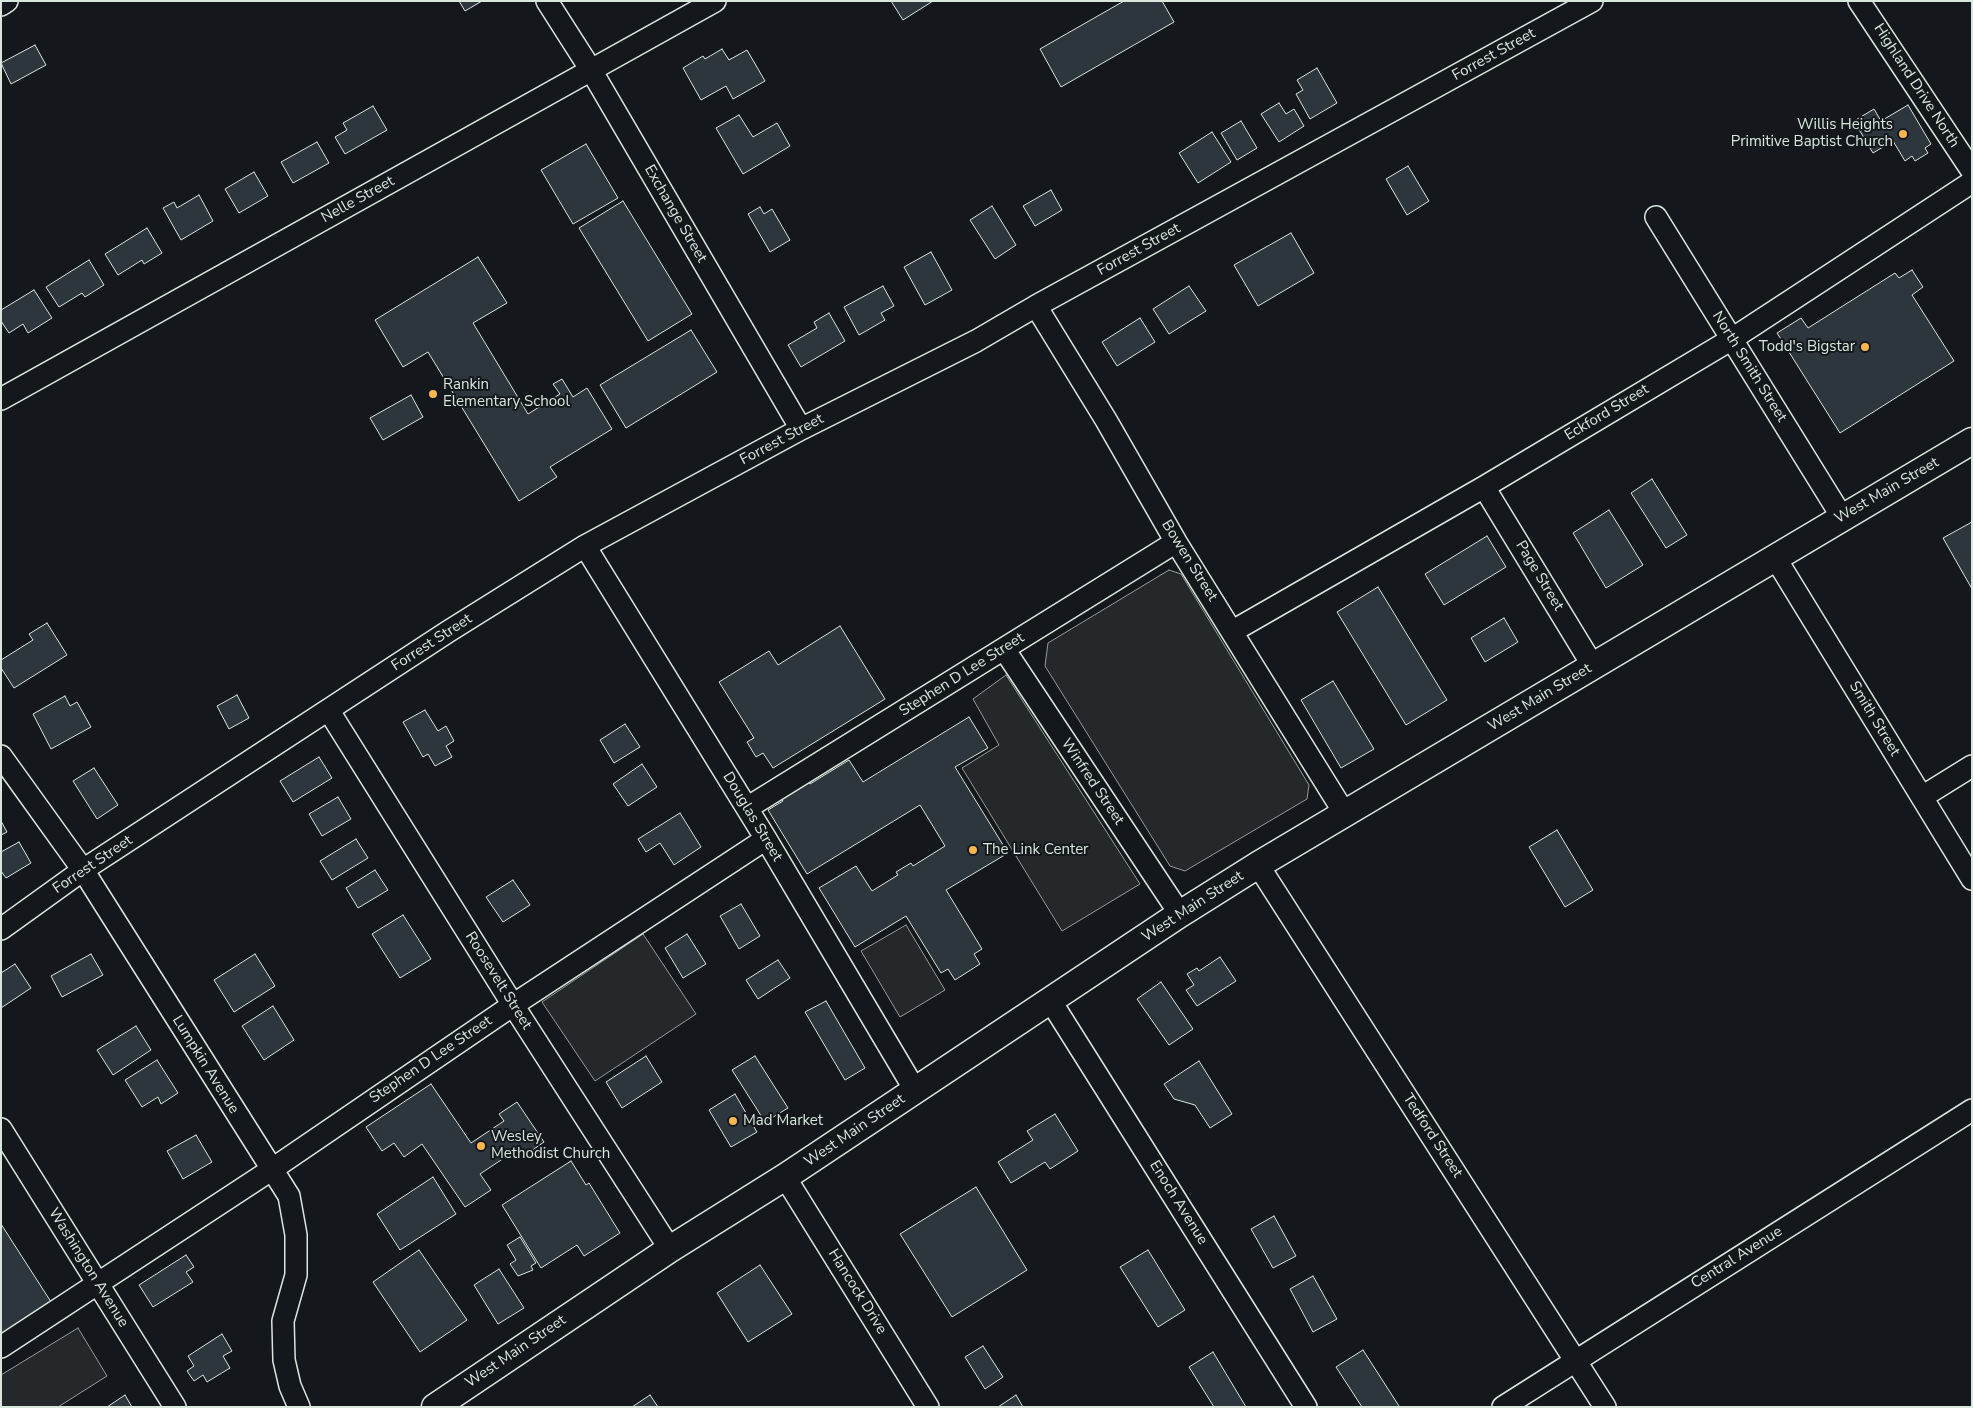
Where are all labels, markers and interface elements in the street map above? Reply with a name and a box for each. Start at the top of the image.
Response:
street label: Highland Drive North [1869,21,1963,151]
street label: Forrest Street [1449,25,1539,85]
place label: Willis Heights Primitive Baptist Church [1731,116,1893,151]
marker: Willis Heights Primitive Baptist Church [1897,128,1909,140]
street label: Exchange Street [640,162,710,266]
street label: Nelle Street [318,173,398,227]
street label: Forrest Street [1094,220,1184,280]
street label: North Smith Street [1708,308,1790,426]
place label: Todd's Bigstar [1759,338,1855,356]
marker: Todd's Bigstar [1859,341,1871,353]
place label: Rankin Elementary School [443,376,570,411]
street label: Eckford Street [1562,381,1652,445]
marker: Rankin Elementary School [427,388,439,400]
street label: Forrest Street [737,410,827,470]
street label: West Main Street [1832,454,1942,528]
street label: Bowen Street [1157,517,1221,605]
street label: Page Street [1511,538,1567,614]
street label: Forrest Street [388,610,476,676]
street label: Stephen D Lee Street [896,629,1028,721]
street label: West Main Street [1485,660,1595,736]
street label: Smith Street [1845,678,1903,760]
street label: Winfred Street [1056,735,1128,829]
street label: Douglas Street [718,769,786,865]
street label: Forrest Street [50,832,136,898]
place label: The Link Center [983,841,1088,859]
marker: The Link Center [967,844,979,856]
street label: West Main Street [1139,867,1247,947]
street label: Roosevelt Street [461,929,535,1033]
street label: Stephen D Lee Street [366,1012,496,1108]
street label: Lumpkin Avenue [168,1013,242,1117]
street label: West Main Street [801,1091,909,1171]
street label: Tedford Street [1398,1091,1466,1181]
place label: Mad Market [743,1112,823,1130]
marker: Mad Market [727,1115,739,1127]
place label: Wesley Methodist Church [491,1128,610,1163]
marker: Wesley Methodist Church [475,1140,487,1152]
street label: Enoch Avenue [1145,1158,1211,1248]
street label: Washington Avenue [44,1205,132,1331]
street label: Central Avenue [1688,1223,1786,1293]
street label: Hancock Drive [824,1246,890,1338]
street label: West Main Street [462,1312,570,1392]

